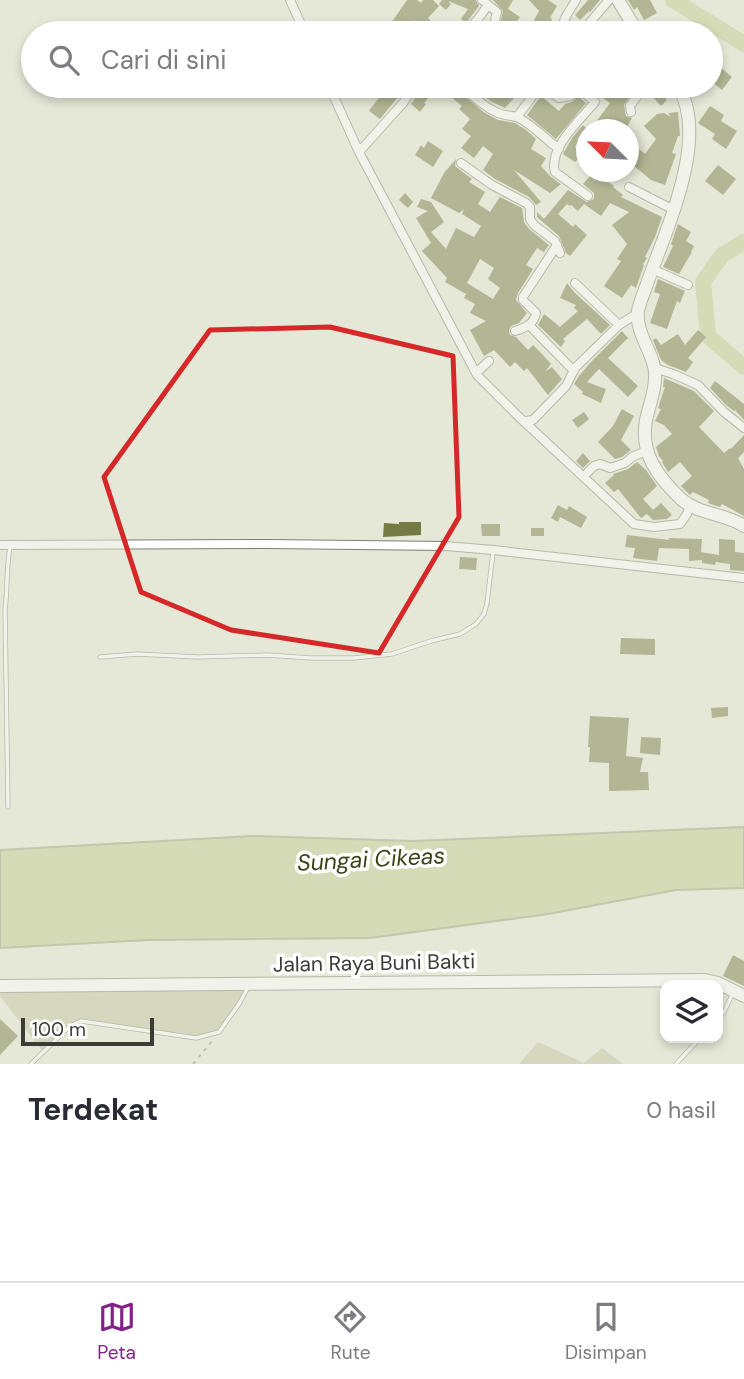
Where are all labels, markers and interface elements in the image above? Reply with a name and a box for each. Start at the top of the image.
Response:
search box [21,21,723,98]
icon: search [45,41,83,79]
text: Cari di sini [101,43,226,77]
north arrow [576,119,639,182]
water label: Sungai Cikeas [296,840,446,878]
street label: Jalan Raya Buni Bakti [273,947,475,979]
map controls [660,980,723,1043]
button: layers [660,980,723,1043]
scale bar [21,1015,154,1047]
text: 100 m [32,1017,86,1042]
text: Terdekat [28,1090,158,1129]
text: 0 hasil [646,1095,716,1125]
tab: Peta [97,1298,136,1365]
tab: Rute [330,1298,371,1365]
tab: Disimpan [565,1298,647,1365]

